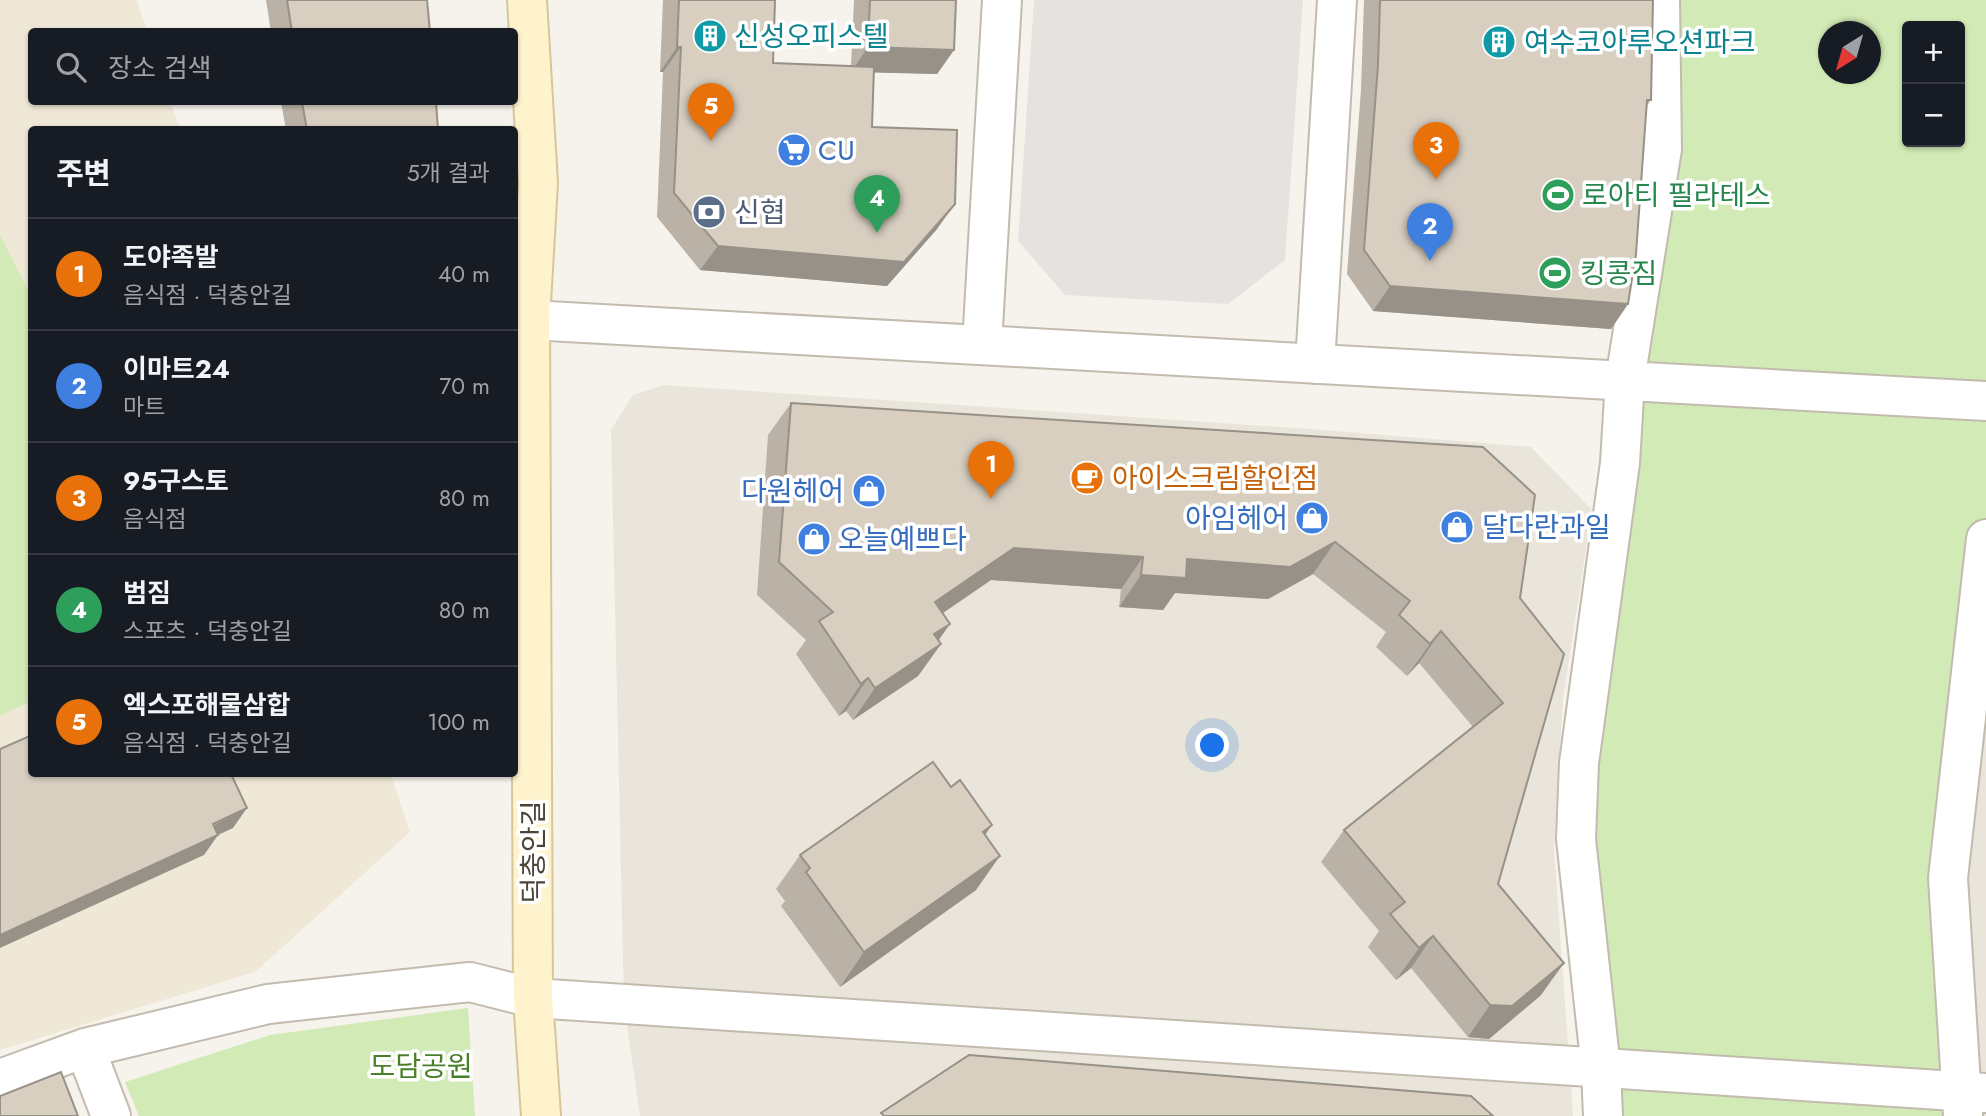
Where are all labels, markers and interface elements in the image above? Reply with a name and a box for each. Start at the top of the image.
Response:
place label: 신성오피스텔 [734,16,889,57]
building icon: 신성오피스텔 [691,17,729,55]
north arrow [1818,21,1881,84]
map controls [1902,21,1965,147]
button: + [1902,21,1965,84]
place label: 여수코아루오션파크 [1524,22,1756,63]
building icon: 여수코아루오션파크 [1480,23,1518,61]
search box [28,28,518,105]
icon: search [52,48,90,86]
text: 장소 검색 [108,49,211,87]
pin: 5 [688,83,734,141]
button: − [1902,84,1965,147]
pin: 3 [1413,122,1459,180]
place label: CU [818,130,855,171]
supermarket icon: CU [775,131,813,169]
text: 주변 [56,152,111,195]
text: 5개 결과 [407,156,490,190]
pin: 4 [854,175,900,233]
place label: 로아티 필라테스 [1582,175,1771,216]
sports icon: 로아티 필라테스 [1539,176,1577,214]
place label: 신협 [734,192,786,233]
bank icon: 신협 [690,193,728,231]
pin: 2 [1407,203,1453,261]
text: 도야족발 [123,238,219,276]
place label: 킹콩짐 [1580,253,1657,294]
sports icon: 킹콩짐 [1536,254,1574,292]
text: 1 [73,257,85,291]
text: 40 m [438,257,490,291]
text: 음식점 · 덕충안길 [123,278,292,312]
text: 이마트24 [123,350,230,388]
text: 2 [71,369,87,403]
text: 70 m [439,369,490,403]
text: 마트 [123,390,165,424]
pin: 1 [968,441,1014,499]
place label: 아이스크림할인점 [1112,458,1318,499]
cafe icon: 아이스크림할인점 [1068,459,1106,497]
text: 95구스토 [123,462,229,500]
place label: 다원헤어 [741,471,844,512]
shop icon: 다원헤어 [850,472,888,510]
text: 3 [72,481,86,515]
text: 80 m [439,481,490,515]
place label: 아임헤어 [1185,498,1288,539]
shop icon: 아임헤어 [1293,499,1331,537]
text: 음식점 [123,502,186,536]
place label: 달다란과일 [1482,507,1611,548]
shop icon: 달다란과일 [1438,508,1476,546]
place label: 오늘예쁘다 [838,519,967,560]
shop icon: 오늘예쁘다 [795,520,833,558]
text: 범짐 [123,574,171,612]
text: 4 [71,593,87,627]
text: 80 m [439,593,490,627]
text: 스포츠 · 덕충안길 [123,614,292,648]
text: 엑스포해물삼합 [123,686,290,724]
text: 5 [72,705,86,739]
text: 100 m [427,705,490,739]
text: 음식점 · 덕충안길 [123,726,292,760]
your location [1195,728,1229,762]
street label: 덕충안길 [513,800,554,904]
park label: 도담공원 [369,1046,473,1087]

